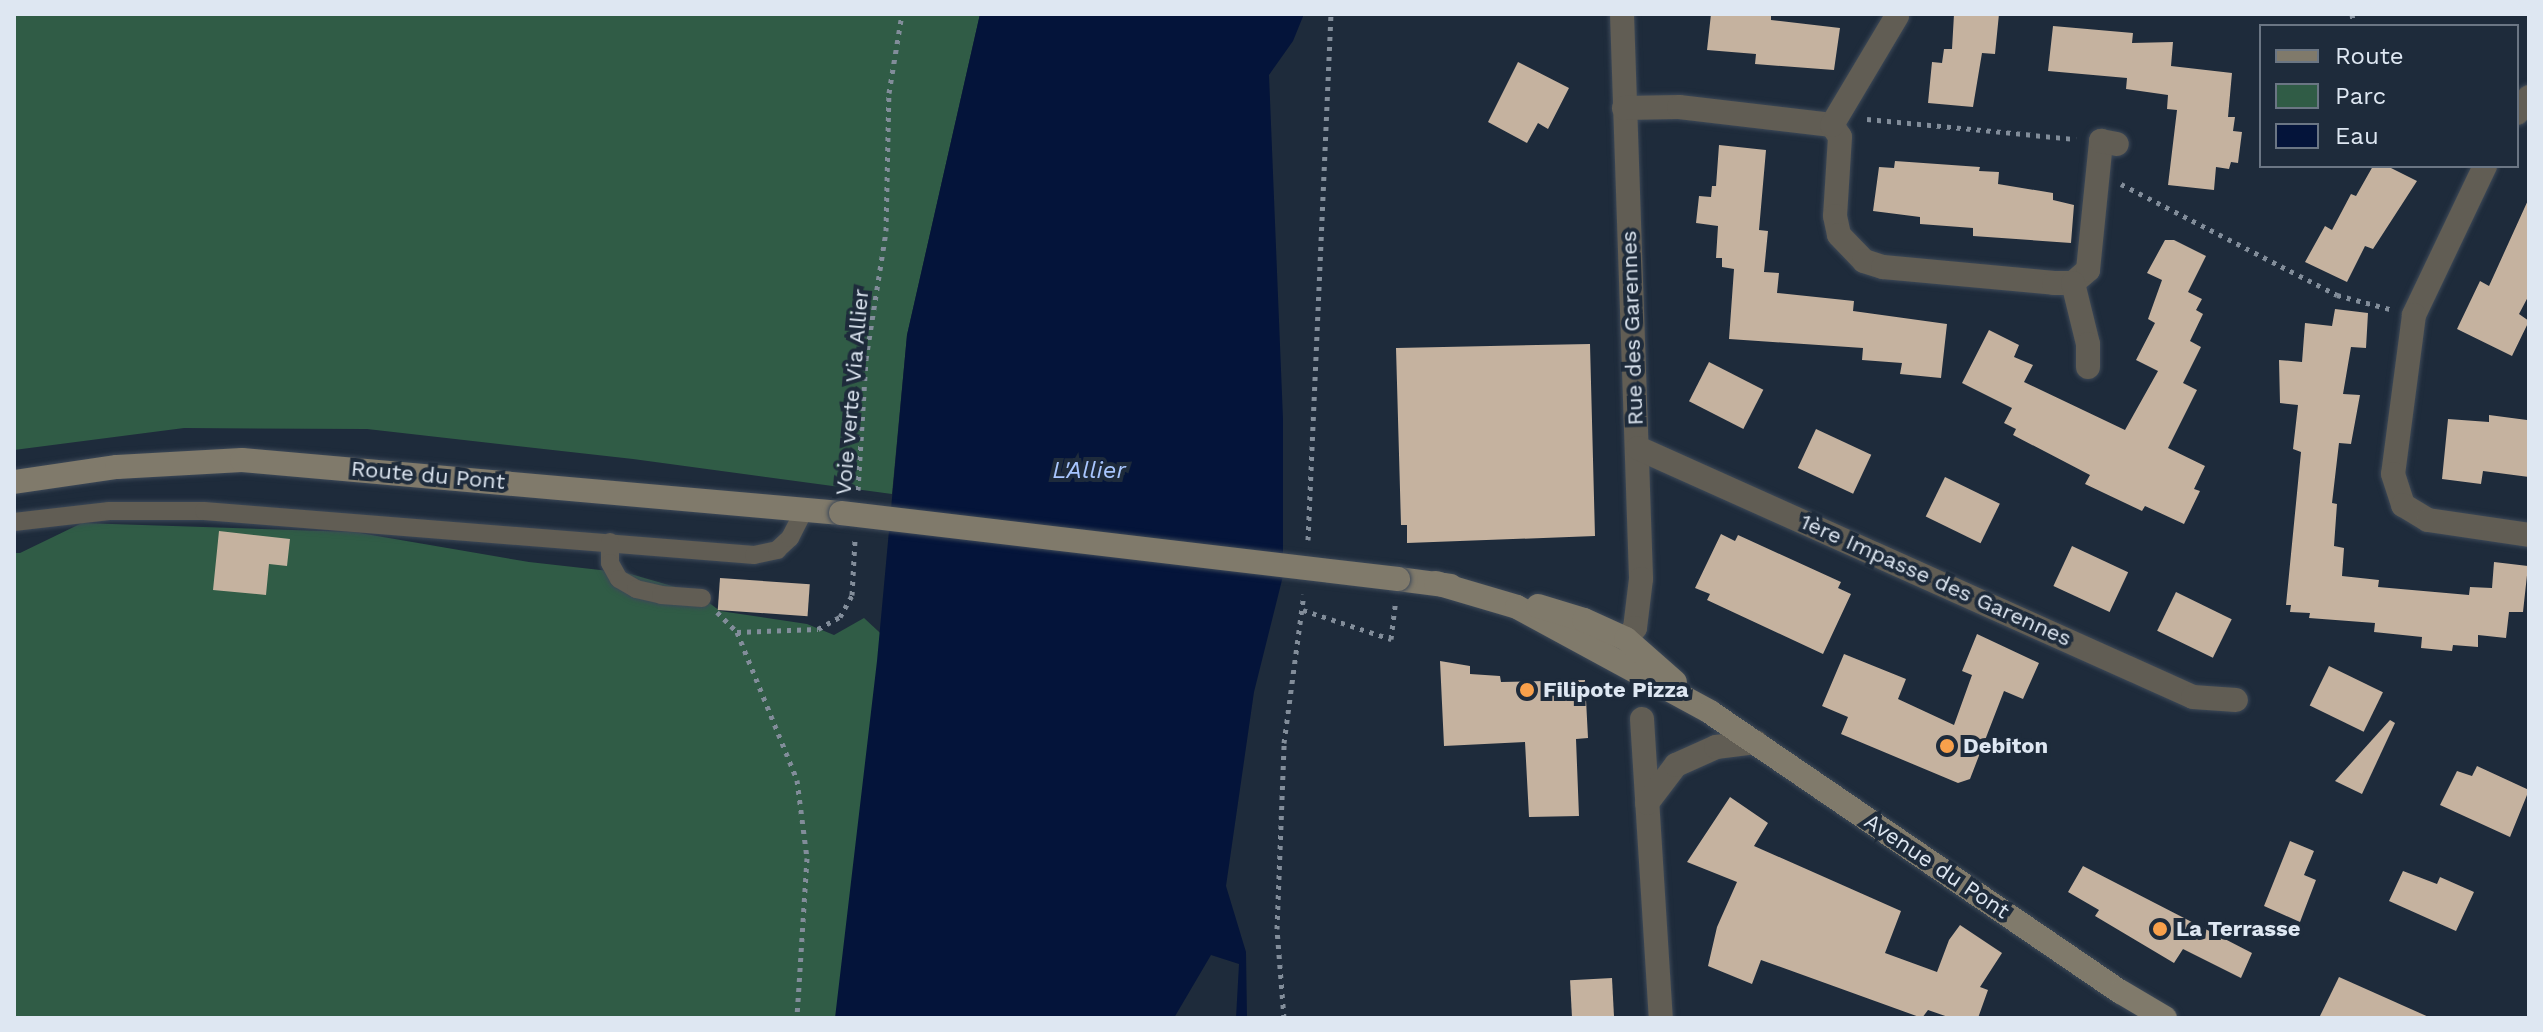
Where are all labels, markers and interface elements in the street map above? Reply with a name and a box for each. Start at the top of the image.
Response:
legend [2259,24,2519,168]
text: Route [2335,42,2404,70]
text: Parc [2335,82,2386,110]
text: Eau [2335,122,2379,150]
street label: Rue des Garennes [1615,230,1649,426]
street label: Voie verte Via Allier [830,286,874,498]
street label: Route du Pont [350,455,506,495]
water label: L'Allier [1052,457,1126,485]
street label: 1ère Impasse des Garennes [1796,508,2076,652]
place label: Filipote Pizza [1543,677,1689,703]
marker: Filipote Pizza [1518,681,1536,699]
place label: Debiton [1963,733,2048,759]
marker: Debiton [1938,737,1956,755]
street label: Avenue du Pont [1859,808,2015,924]
place label: La Terrasse [2176,916,2301,942]
marker: La Terrasse [2151,920,2169,938]

